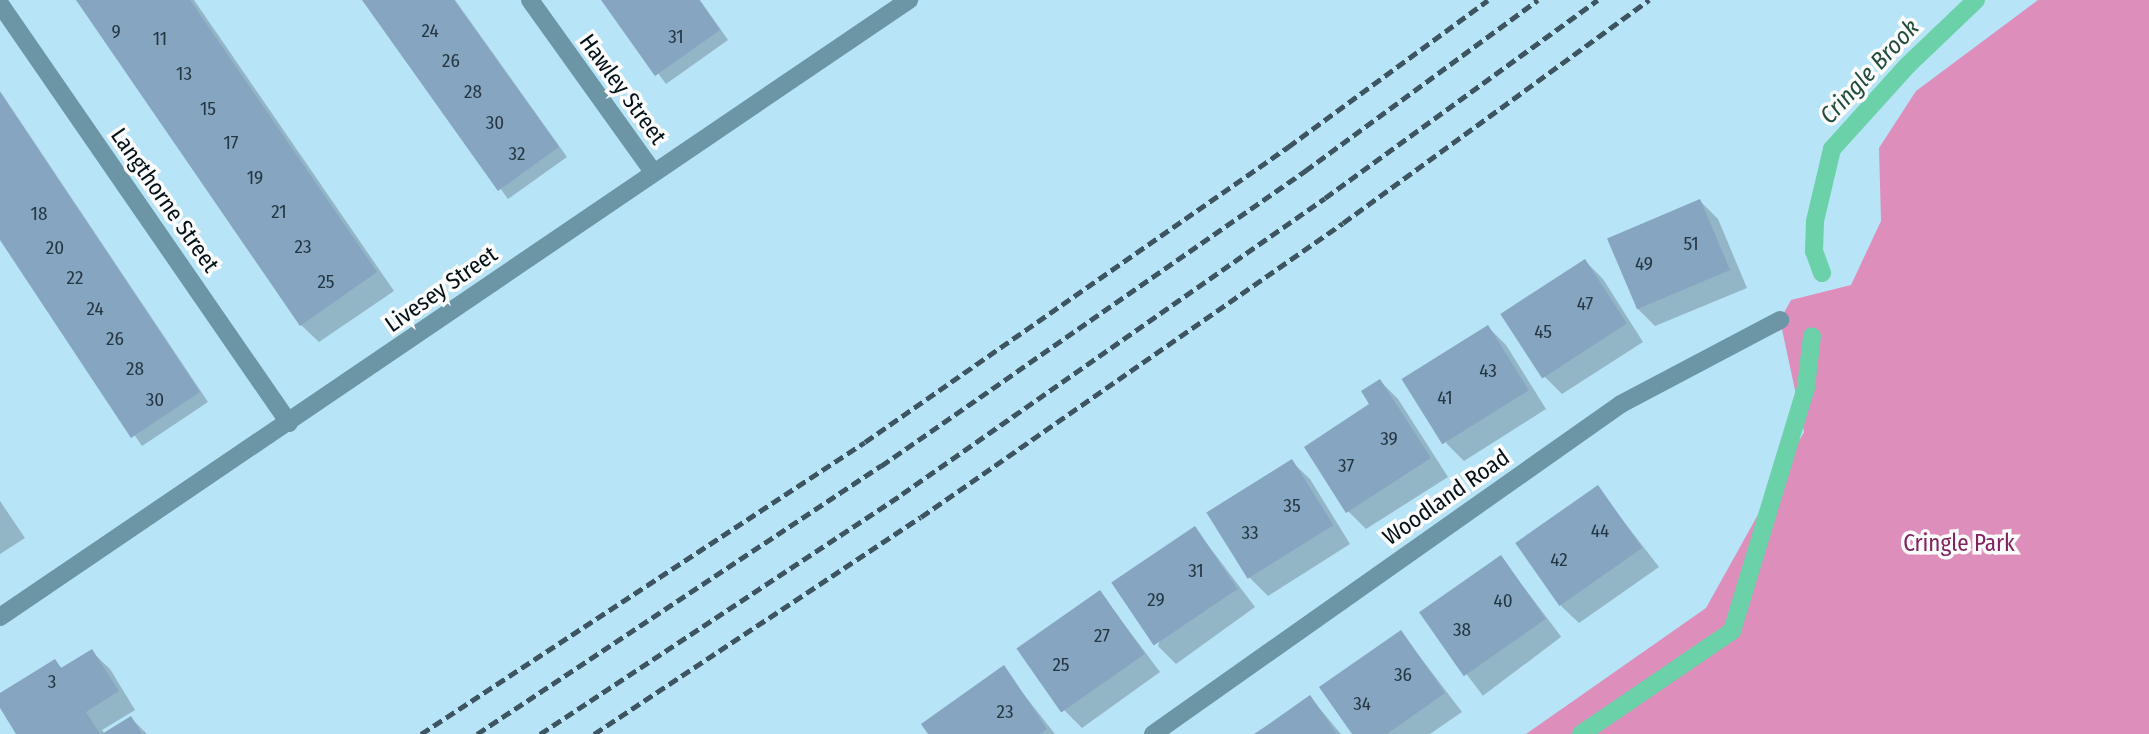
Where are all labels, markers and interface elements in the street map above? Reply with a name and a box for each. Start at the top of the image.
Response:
water label: Cringle Brook [1814,14,1926,130]
house number: 24 [421,20,439,42]
house number: 9 [111,21,121,43]
house number: 31 [668,26,684,48]
house number: 11 [153,28,167,50]
street label: Hawley Street [574,28,672,150]
house number: 26 [442,50,460,72]
house number: 13 [176,63,192,85]
house number: 28 [464,81,482,103]
house number: 15 [200,98,216,120]
house number: 30 [486,112,504,134]
street label: Langthorne Street [105,123,225,277]
house number: 17 [223,132,239,154]
house number: 32 [509,143,525,165]
house number: 19 [247,167,263,189]
house number: 21 [271,201,287,223]
house number: 18 [31,203,47,225]
house number: 51 [1683,233,1699,255]
house number: 23 [295,236,311,258]
house number: 20 [46,237,64,259]
street label: Livesey Street [380,240,502,338]
house number: 49 [1635,253,1653,275]
house number: 22 [67,267,83,289]
house number: 25 [317,271,335,293]
house number: 47 [1577,293,1593,315]
house number: 24 [86,298,104,320]
house number: 45 [1534,321,1552,343]
house number: 26 [106,328,124,350]
house number: 28 [126,358,144,380]
house number: 43 [1479,360,1497,382]
house number: 41 [1437,387,1453,409]
house number: 30 [146,389,164,411]
house number: 39 [1380,428,1398,450]
street label: Woodland Road [1377,443,1515,551]
house number: 37 [1338,455,1354,477]
house number: 35 [1283,495,1301,517]
house number: 44 [1591,520,1609,542]
house number: 33 [1241,522,1259,544]
park label: Cringle Park [1903,529,2015,557]
house number: 42 [1550,549,1568,571]
house number: 31 [1188,560,1204,582]
house number: 29 [1147,589,1165,611]
house number: 40 [1493,590,1513,612]
house number: 38 [1453,619,1471,641]
house number: 27 [1094,625,1110,647]
house number: 25 [1052,654,1070,676]
house number: 36 [1394,664,1412,686]
house number: 3 [48,671,56,693]
house number: 34 [1353,693,1371,715]
house number: 23 [997,701,1013,723]

